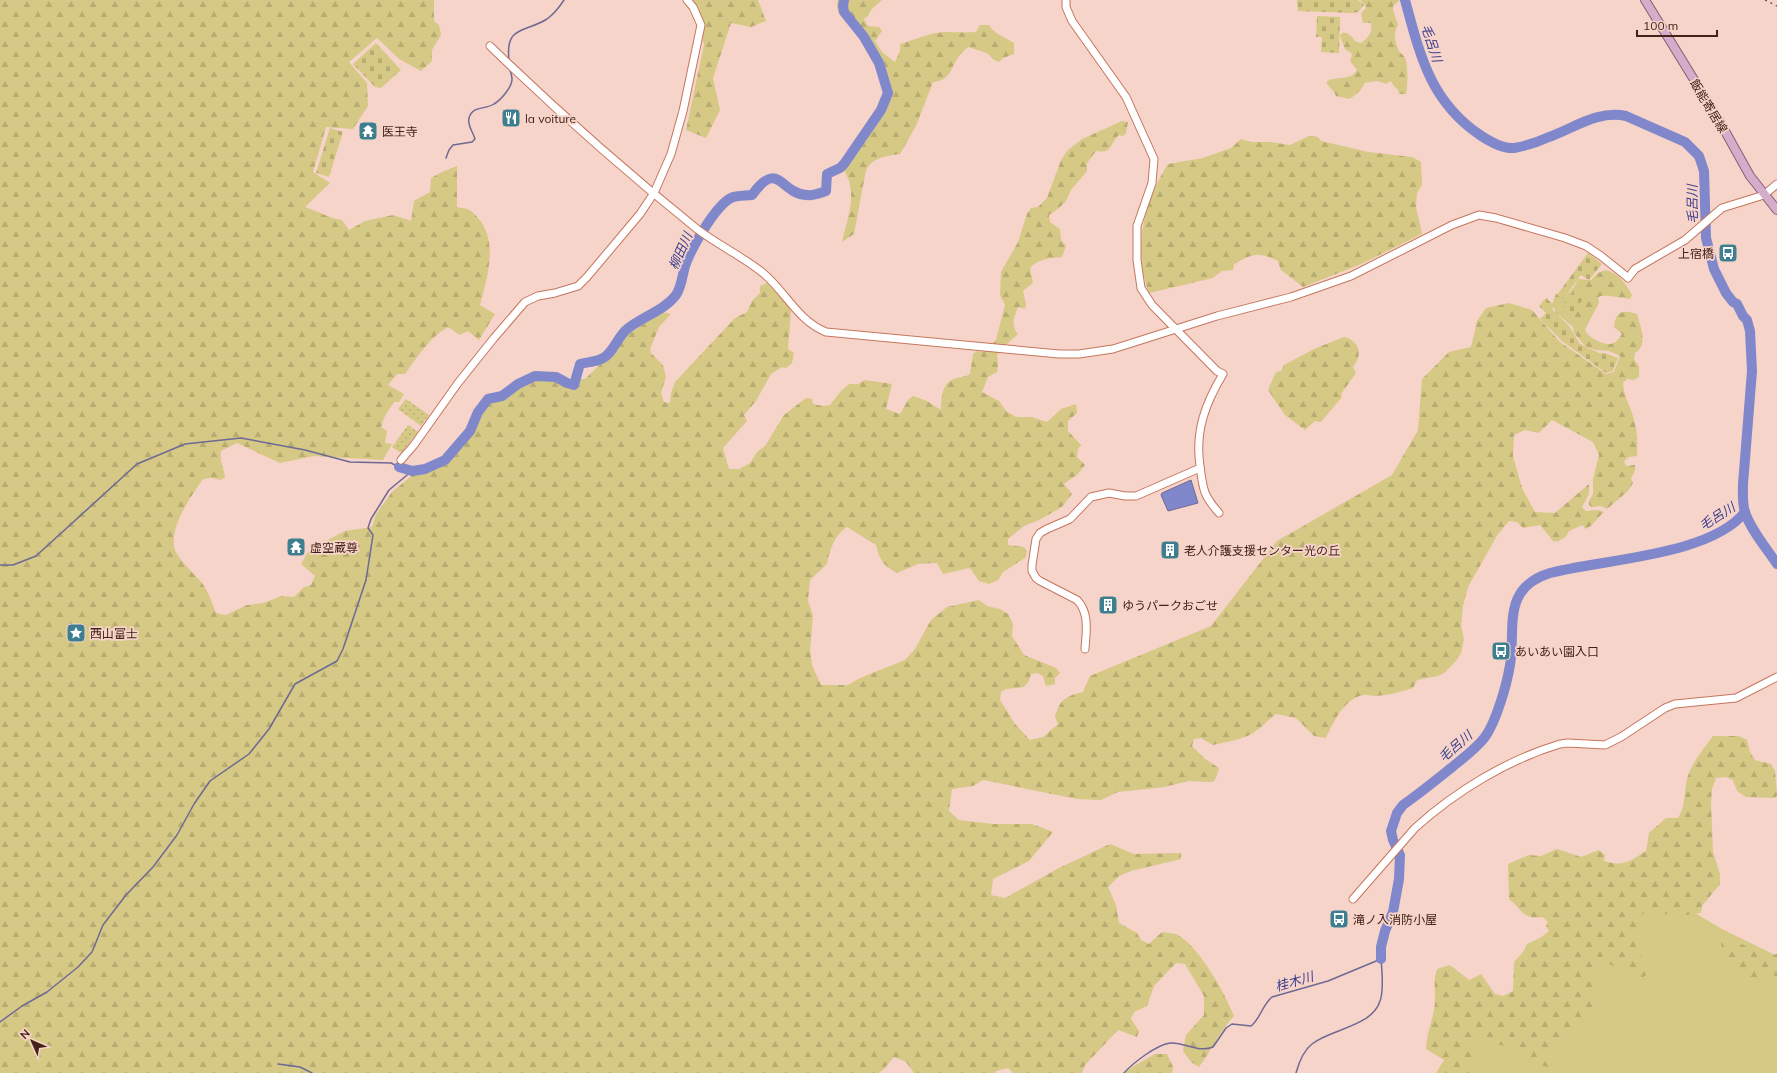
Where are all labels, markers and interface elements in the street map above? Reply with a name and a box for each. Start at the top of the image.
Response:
scale bar [1637,12,1717,38]
text: 100 m [1643,18,1678,33]
water label: 毛呂川 [1418,22,1446,66]
street label: 飯能寄居線 [1687,76,1731,136]
restaurant icon: la voiture [500,107,522,129]
place label: la voiture [525,111,576,126]
temple icon: 医王寺 [357,120,379,142]
place label: 医王寺 [382,124,418,139]
water label: 毛呂川 [1684,182,1700,224]
water label: 柳田川 [665,228,696,272]
bus stop icon: 上宿橋 [1717,242,1739,264]
place label: 上宿橋 [1678,246,1714,261]
water label: 毛呂川 [1696,498,1739,533]
temple icon: 虚空蔵尊 [285,536,307,558]
building icon: 老人介護支援センター光の丘 [1159,539,1181,561]
place label: 虚空蔵尊 [310,540,358,555]
place label: 老人介護支援センター光の丘 [1184,543,1340,558]
building icon: ゆうパークおごせ [1097,594,1119,616]
place label: ゆうパークおごせ [1122,598,1218,613]
place icon: 西山富士 [65,622,87,644]
place label: 西山富士 [90,626,138,641]
bus stop icon: あいあい園入口 [1490,640,1512,662]
place label: あいあい園入口 [1515,644,1599,659]
water label: 毛呂川 [1435,726,1476,765]
bus stop icon: 滝ノ入消防小屋 [1328,908,1350,930]
place label: 滝ノ入消防小屋 [1353,912,1437,927]
water label: 桂木川 [1273,967,1317,994]
north arrow [12,1021,52,1061]
text: N [17,1026,33,1042]

